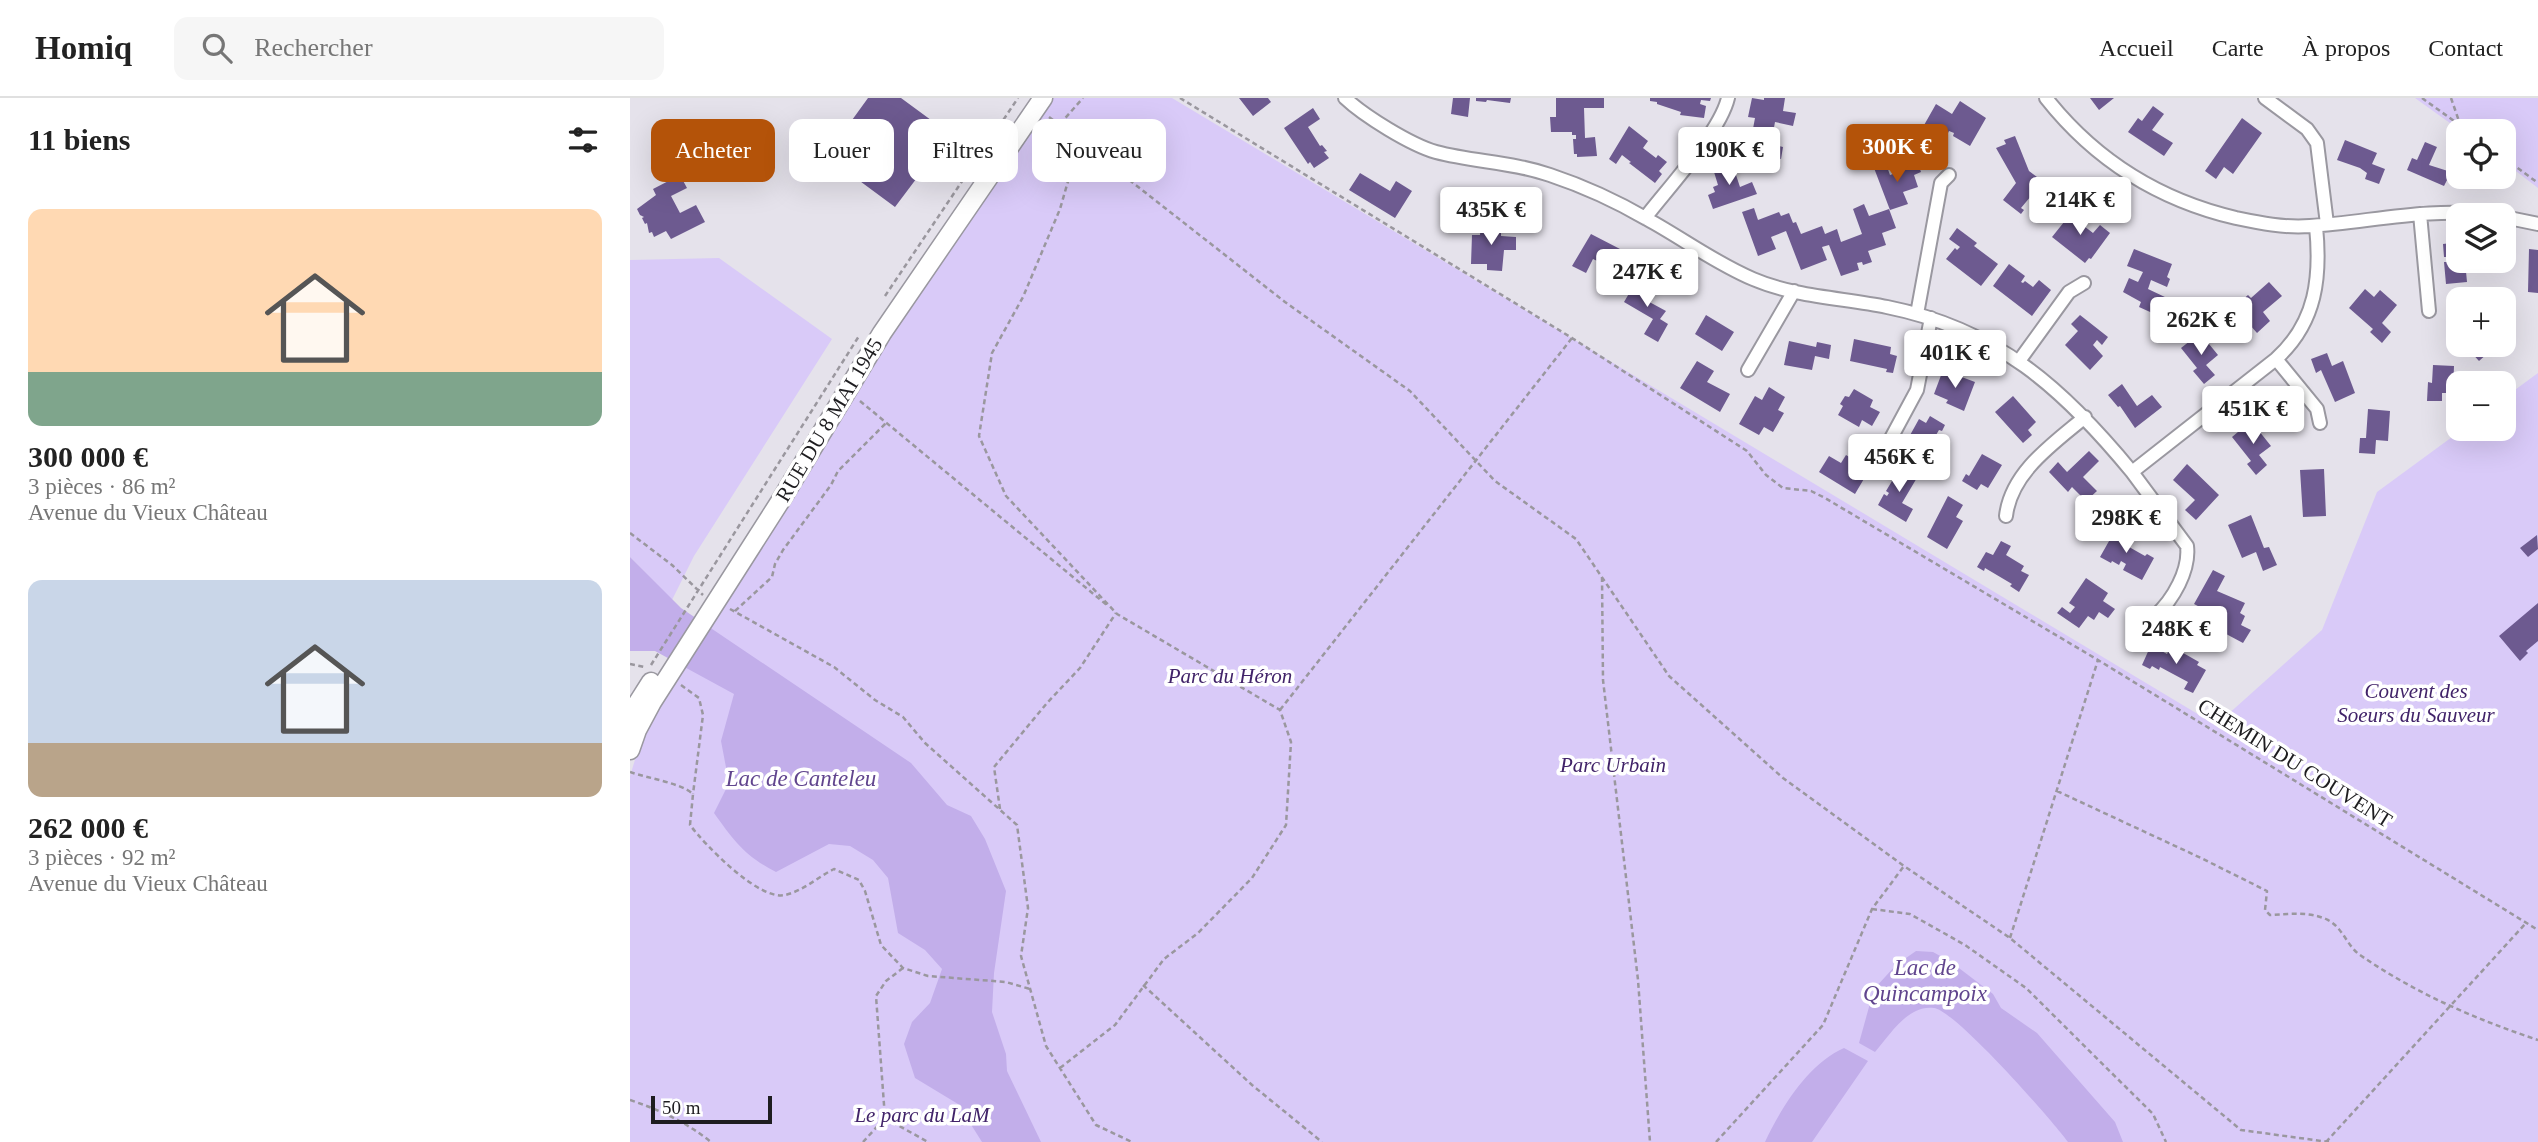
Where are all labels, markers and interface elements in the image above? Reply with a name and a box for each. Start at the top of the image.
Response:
search box [174,17,664,80]
icon: search [198,29,236,67]
text: Homiq [35,30,132,66]
text: Rechercher [254,33,373,62]
text: Accueil [2099,35,2174,61]
text: Carte [2212,35,2264,61]
text: À propos [2302,35,2390,61]
text: Contact [2428,35,2503,61]
chip: Acheter [651,119,775,182]
chip: Louer [789,119,894,182]
chip: Filtres [908,119,1018,182]
chip: Nouveau [1032,119,1166,182]
map controls [2446,119,2516,441]
button: locate [2446,119,2516,189]
icon: filters [564,121,602,159]
text: 11 biens [28,123,131,156]
pin: 300K € [1840,125,1954,184]
pin: 190K € [1672,127,1786,187]
text: 300K € [1862,134,1932,159]
text: 190K € [1694,137,1764,162]
pin: 214K € [2023,178,2137,237]
text: 214K € [2045,187,2115,212]
pin: 435K € [1434,188,1548,247]
text: 435K € [1456,197,1526,222]
button: layers [2446,203,2516,273]
pin: 247K € [1590,250,1704,309]
icon: home [252,255,378,381]
text: 247K € [1612,259,1682,284]
button: + [2446,287,2516,357]
pin: 262K € [2144,298,2258,357]
text: 262K € [2166,307,2236,332]
pin: 401K € [1898,330,2012,390]
street label: RUE DU 8 MAI 1945 [771,334,887,506]
text: 401K € [1920,340,1990,365]
button: − [2446,371,2516,441]
pin: 451K € [2196,386,2310,446]
text: 451K € [2218,396,2288,421]
pin: 456K € [1842,434,1956,494]
text: 300 000 € [28,440,148,473]
text: 456K € [1864,444,1934,469]
text: 3 pièces · 86 m² [28,474,175,499]
pin: 298K € [2069,496,2183,555]
text: Avenue du Vieux Château [28,500,268,525]
text: 298K € [2091,505,2161,530]
pin: 248K € [2119,606,2233,666]
text: 248K € [2141,616,2211,641]
icon: home [252,626,378,752]
park label: Parc du Héron [1167,664,1292,688]
park label: Couvent des Soeurs du Sauveur [2337,679,2496,727]
street label: CHEMIN DU COUVENT [2194,693,2396,833]
park label: Parc Urbain [1559,753,1666,777]
water label: Lac de Canteleu [725,766,876,791]
text: 262 000 € [28,811,148,844]
text: 3 pièces · 92 m² [28,845,175,870]
text: Avenue du Vieux Château [28,871,268,896]
water label: Lac de Quincampoix [1863,955,1988,1006]
scale bar [651,1093,772,1125]
text: 50 m [662,1097,701,1118]
park label: Le parc du LaM [853,1103,991,1127]

